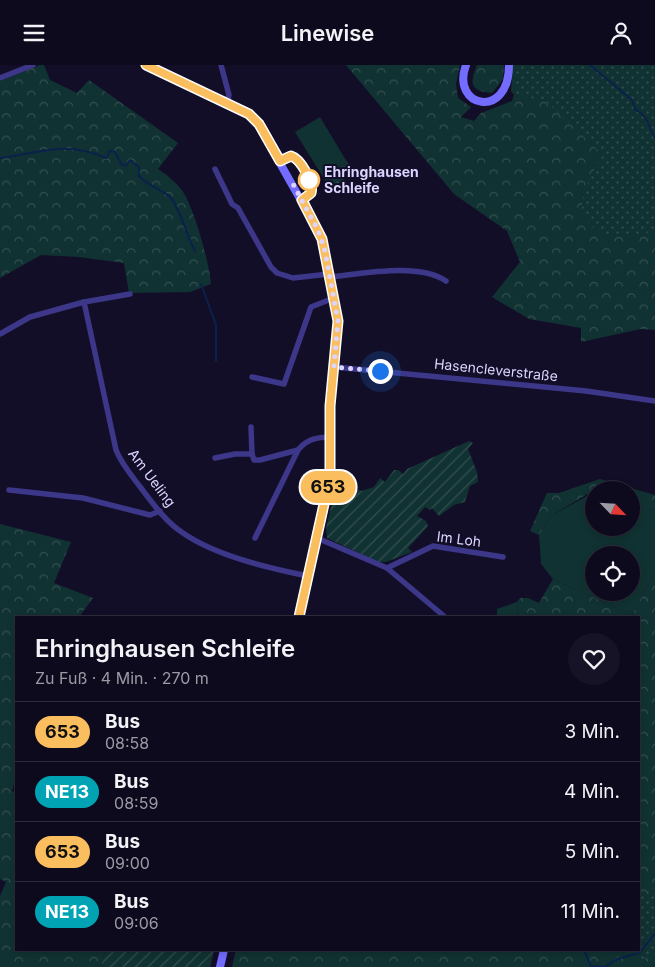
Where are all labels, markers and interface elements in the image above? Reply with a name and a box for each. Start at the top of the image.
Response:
icon: menu [20,19,48,47]
icon: person [607,19,635,47]
text: Linewise [281,20,374,46]
place label: Ehringhausen Schleife [324,163,419,196]
marker: Ehringhausen Schleife [298,169,320,191]
street label: Hasencleverstraße [433,355,559,384]
your location [368,359,393,384]
street label: Am Ueling [125,445,180,510]
line badge: 653 [299,471,357,503]
text: 653 [311,476,345,497]
north arrow [585,481,640,536]
map controls [585,481,640,601]
street label: Im Loh [436,527,482,550]
button: locate [585,546,640,601]
button: heart [568,633,620,685]
text: Ehringhausen Schleife [35,634,295,663]
text: Zu Fuß · 4 Min. · 270 m [35,668,209,688]
text: Bus [105,710,140,733]
text: 3 Min. [564,720,620,743]
text: 653 [45,721,80,742]
text: 08:58 [105,733,149,753]
text: Bus [114,770,149,793]
text: 4 Min. [564,780,620,803]
text: NE13 [45,781,89,802]
text: 08:59 [114,793,158,813]
text: Bus [105,830,140,853]
text: 5 Min. [565,840,620,863]
text: 653 [45,841,80,862]
text: 09:00 [105,853,150,873]
text: Bus [114,890,149,913]
text: 11 Min. [561,900,620,923]
text: NE13 [45,901,89,922]
text: 09:06 [114,913,159,933]

